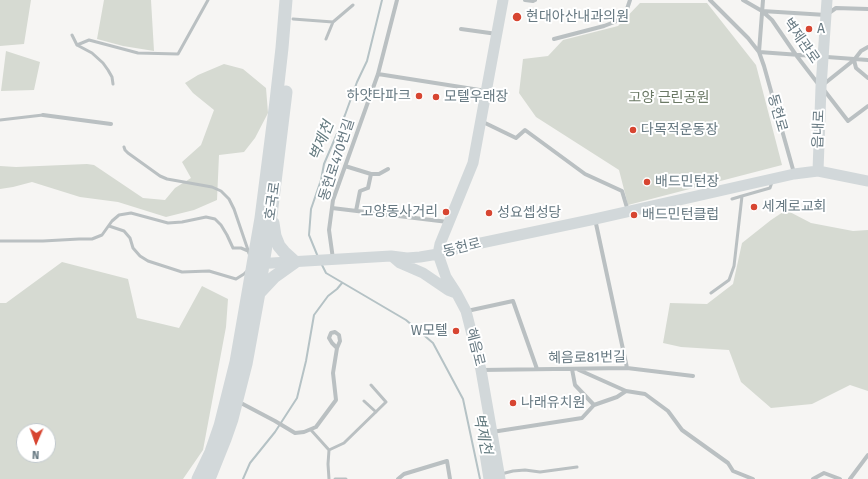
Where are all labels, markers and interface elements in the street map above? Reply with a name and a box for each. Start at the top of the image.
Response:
place label: 현대아산내과의원 [526,9,629,25]
marker: 현대아산내과의원 [511,11,523,23]
street label: 벽제관로 [779,15,823,67]
place label: A [817,21,825,37]
marker: A [804,24,814,34]
place label: 하얏타파크 [347,88,411,104]
place label: 모텔우래장 [444,89,508,105]
park label: 고양 근린공원 [629,90,709,106]
marker: 하얏타파크 [414,91,424,101]
marker: 모텔우래장 [431,92,441,102]
street label: 동헌로 [764,92,790,134]
street label: 읍내로 [810,109,828,149]
street label: 동헌로470번길 [316,117,358,203]
water label: 벽제천 [306,118,338,164]
place label: 다목적운동장 [641,122,718,138]
marker: 다목적운동장 [628,125,638,135]
place label: 배드민턴장 [655,174,719,190]
marker: 배드민턴장 [642,177,652,187]
street label: 호국로 [262,181,284,221]
place label: 세계로교회 [762,199,826,215]
marker: 세계로교회 [749,202,759,212]
place label: 고양동사거리 [361,204,438,220]
place label: 성요셉성당 [497,205,561,221]
marker: 고양동사거리 [441,207,451,217]
place label: 배드민턴클럽 [642,207,719,223]
marker: 성요셉성당 [484,208,494,218]
marker: 배드민턴클럽 [629,210,639,220]
street label: 동헌로 [441,235,483,261]
place label: W모텔 [411,323,448,339]
marker: W모텔 [451,326,461,336]
street label: 혜음로 [462,326,488,368]
street label: 혜음로81번길 [548,349,626,367]
place label: 나래유치원 [521,395,585,411]
marker: 나래유치원 [508,398,518,408]
water label: 벽제천 [469,412,495,456]
north arrow [16,423,56,463]
text: N [32,448,39,461]

